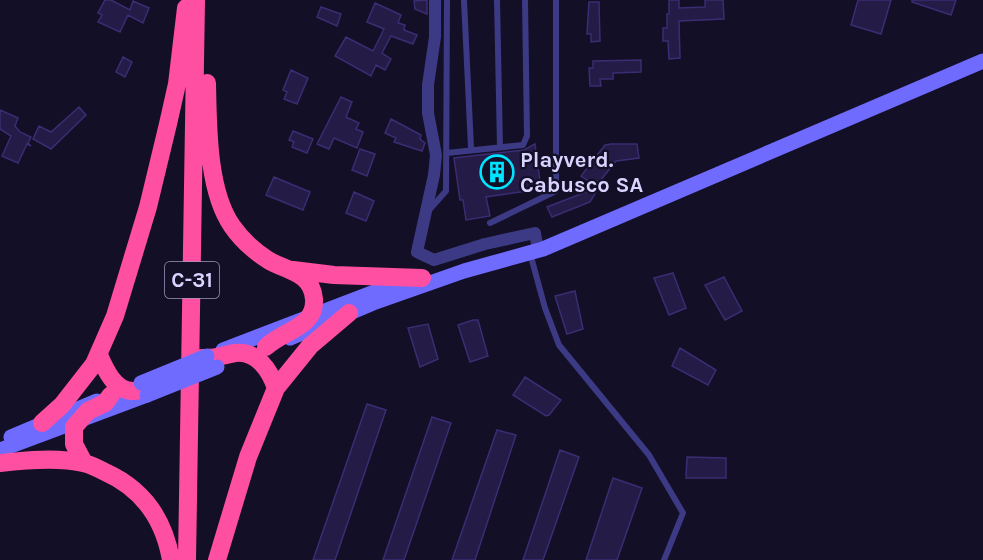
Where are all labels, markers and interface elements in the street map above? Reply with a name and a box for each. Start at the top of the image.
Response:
place label: Playverd. Cabusco SA [520,147,643,198]
building icon: Playverd. Cabusco SA [479,154,515,190]
road number: C-31 [165,262,219,298]

